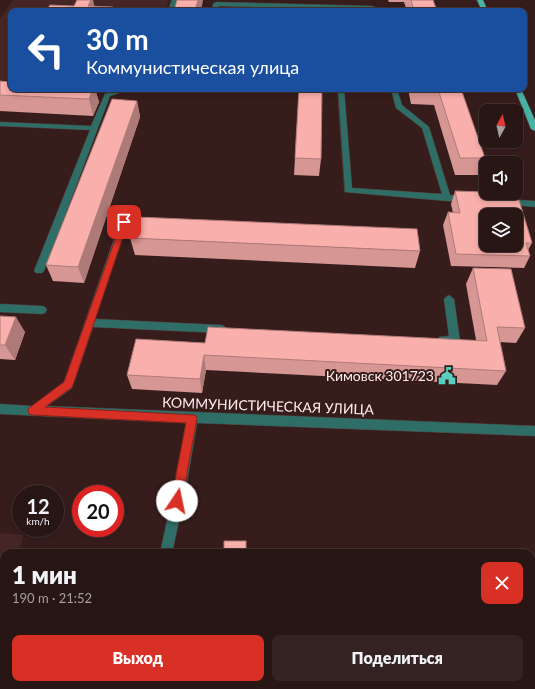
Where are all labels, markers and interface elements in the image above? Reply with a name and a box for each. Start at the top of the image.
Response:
text: 30 m [86,22,149,56]
icon: left [20,24,72,76]
text: Коммунистическая улица [86,56,299,78]
north arrow [479,104,523,148]
map controls [479,104,523,252]
button: sound [479,156,523,200]
pin [107,205,141,239]
button: layers [479,208,523,252]
icon: arrive [113,211,135,233]
public building icon: Кимовск 301723 [437,366,457,386]
place label: Кимовск 301723 [326,367,434,384]
street label: КОММУНИСТИЧЕСКАЯ УЛИЦА [162,393,375,418]
position arrow [156,480,198,522]
speed limit sign: 20 [72,485,124,537]
text: 12 [26,494,50,518]
text: km/h [26,515,50,527]
text: 1 мин [12,560,77,589]
button: close [481,562,523,604]
text: 190 m · 21:52 [12,590,92,606]
button: Выход [12,635,264,681]
button: Поделиться [272,635,523,681]

